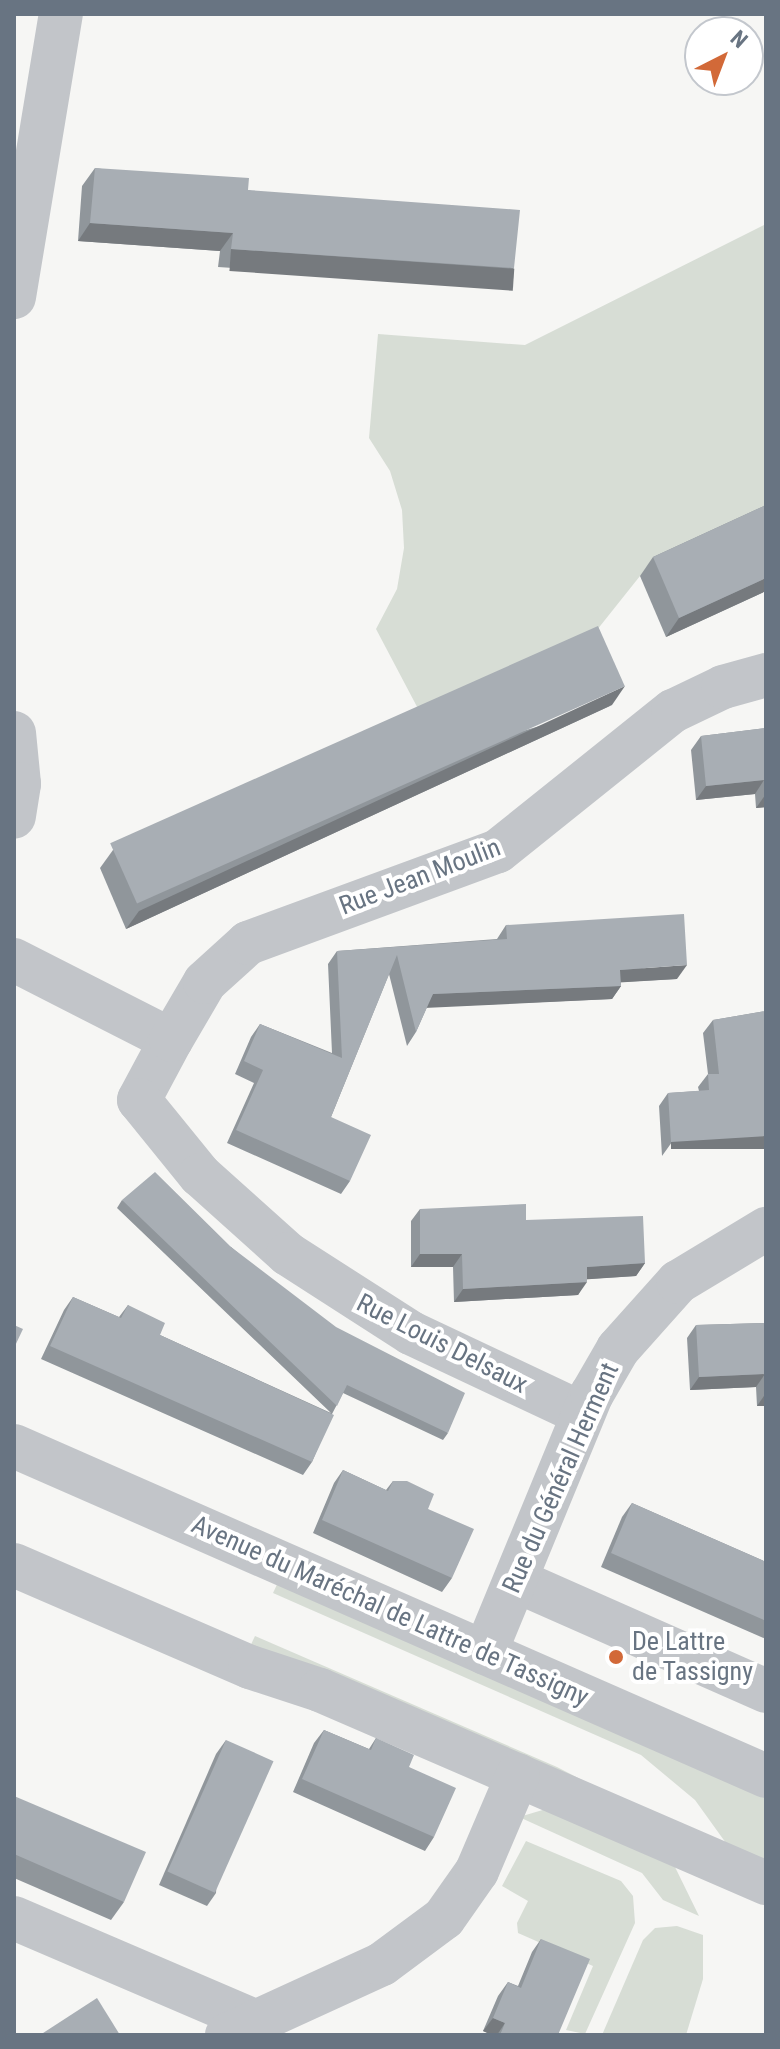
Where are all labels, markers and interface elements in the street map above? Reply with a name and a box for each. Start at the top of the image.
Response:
north arrow [684,16,764,96]
text: N [726,25,752,53]
street label: Rue Jean Moulin [335,832,505,922]
street label: Rue Louis Delsaux [351,1288,533,1400]
street label: Rue du Général Herment [496,1358,626,1598]
street label: Avenue du Maréchal de Lattre de Tassigny [186,1509,594,1713]
place label: De Lattre de Tassigny [632,1626,754,1688]
marker: De Lattre de Tassigny [607,1648,625,1666]

